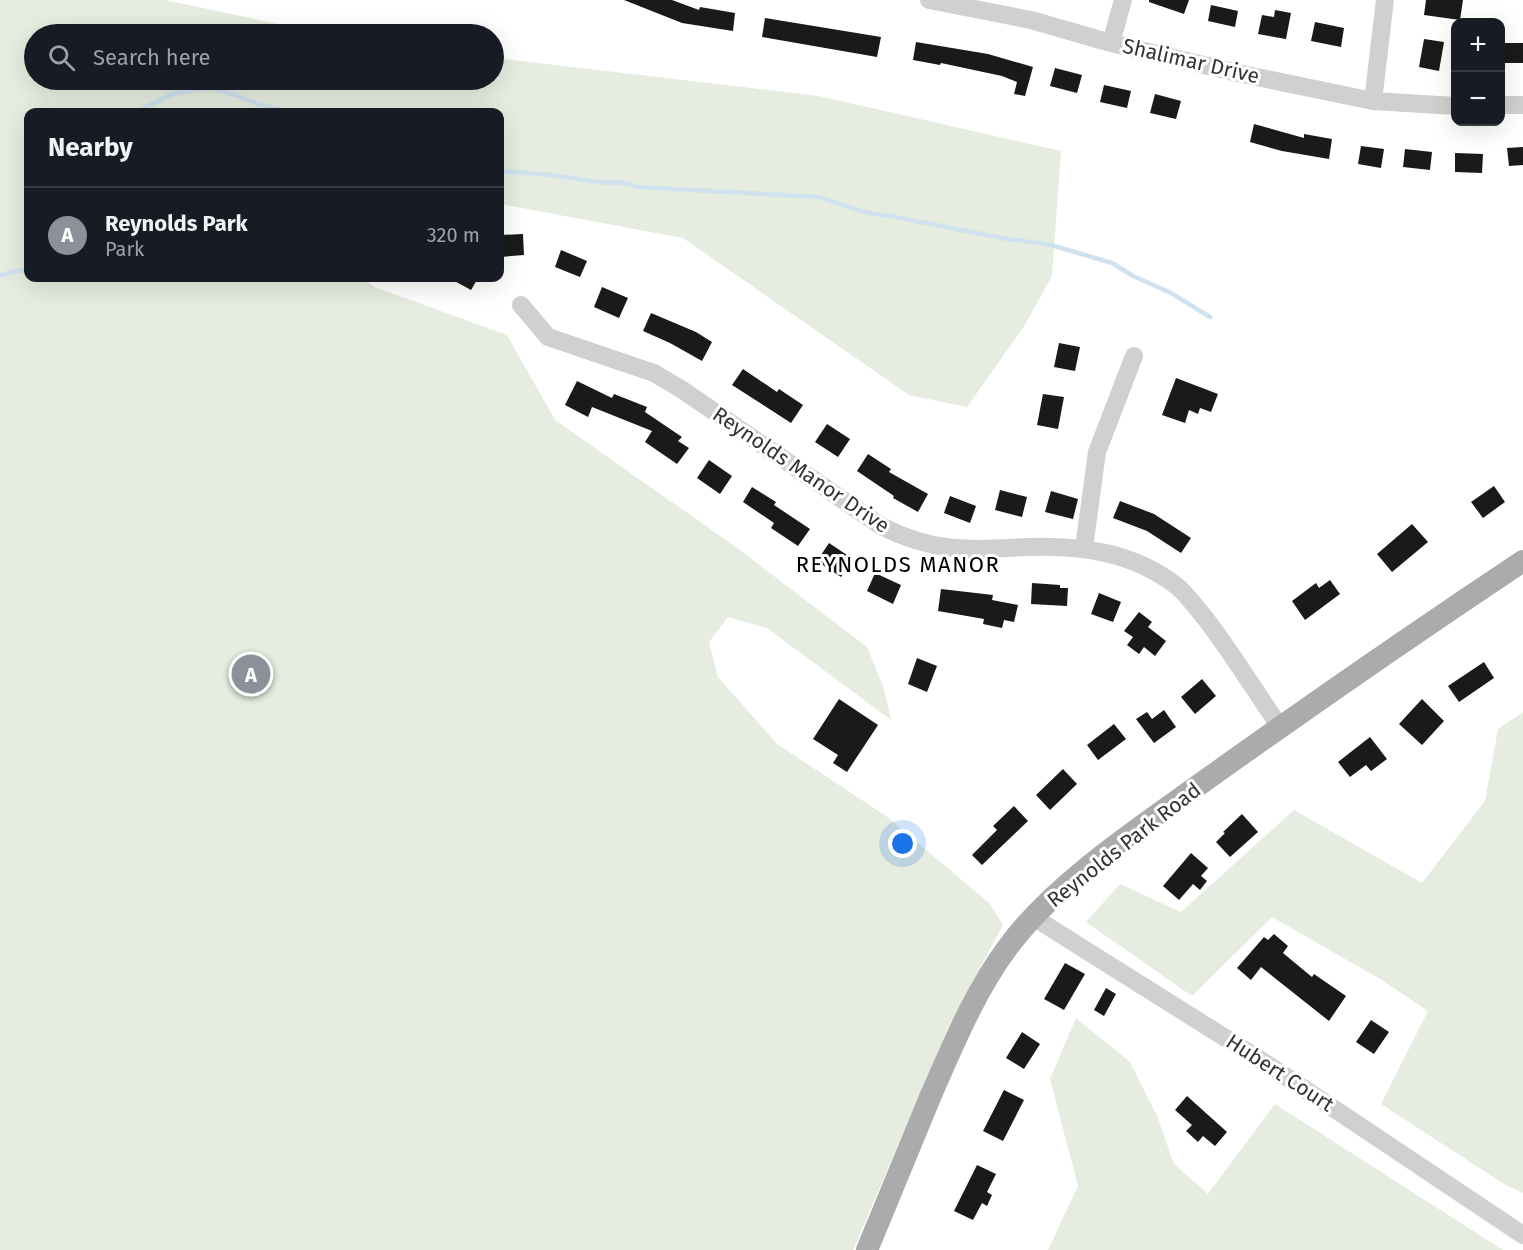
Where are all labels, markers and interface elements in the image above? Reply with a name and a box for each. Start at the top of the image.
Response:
map controls [1451,18,1505,126]
button: + [1451,18,1505,72]
search box [24,24,504,90]
street label: Shalimar Drive [1120,33,1262,89]
icon: search [45,41,78,74]
text: Search here [93,44,211,71]
button: − [1451,72,1505,126]
text: Nearby [48,132,133,163]
text: Reynolds Park [105,210,248,237]
text: A [62,223,73,247]
text: 320 m [427,223,480,247]
text: Park [105,237,144,261]
street label: Reynolds Manor Drive [708,401,894,539]
district label: REYNOLDS MANOR [796,551,1000,578]
pin: A [232,652,270,696]
street label: Reynolds Park Road [1042,777,1206,913]
your location [888,829,917,858]
street label: Hubert Court [1221,1029,1339,1118]

